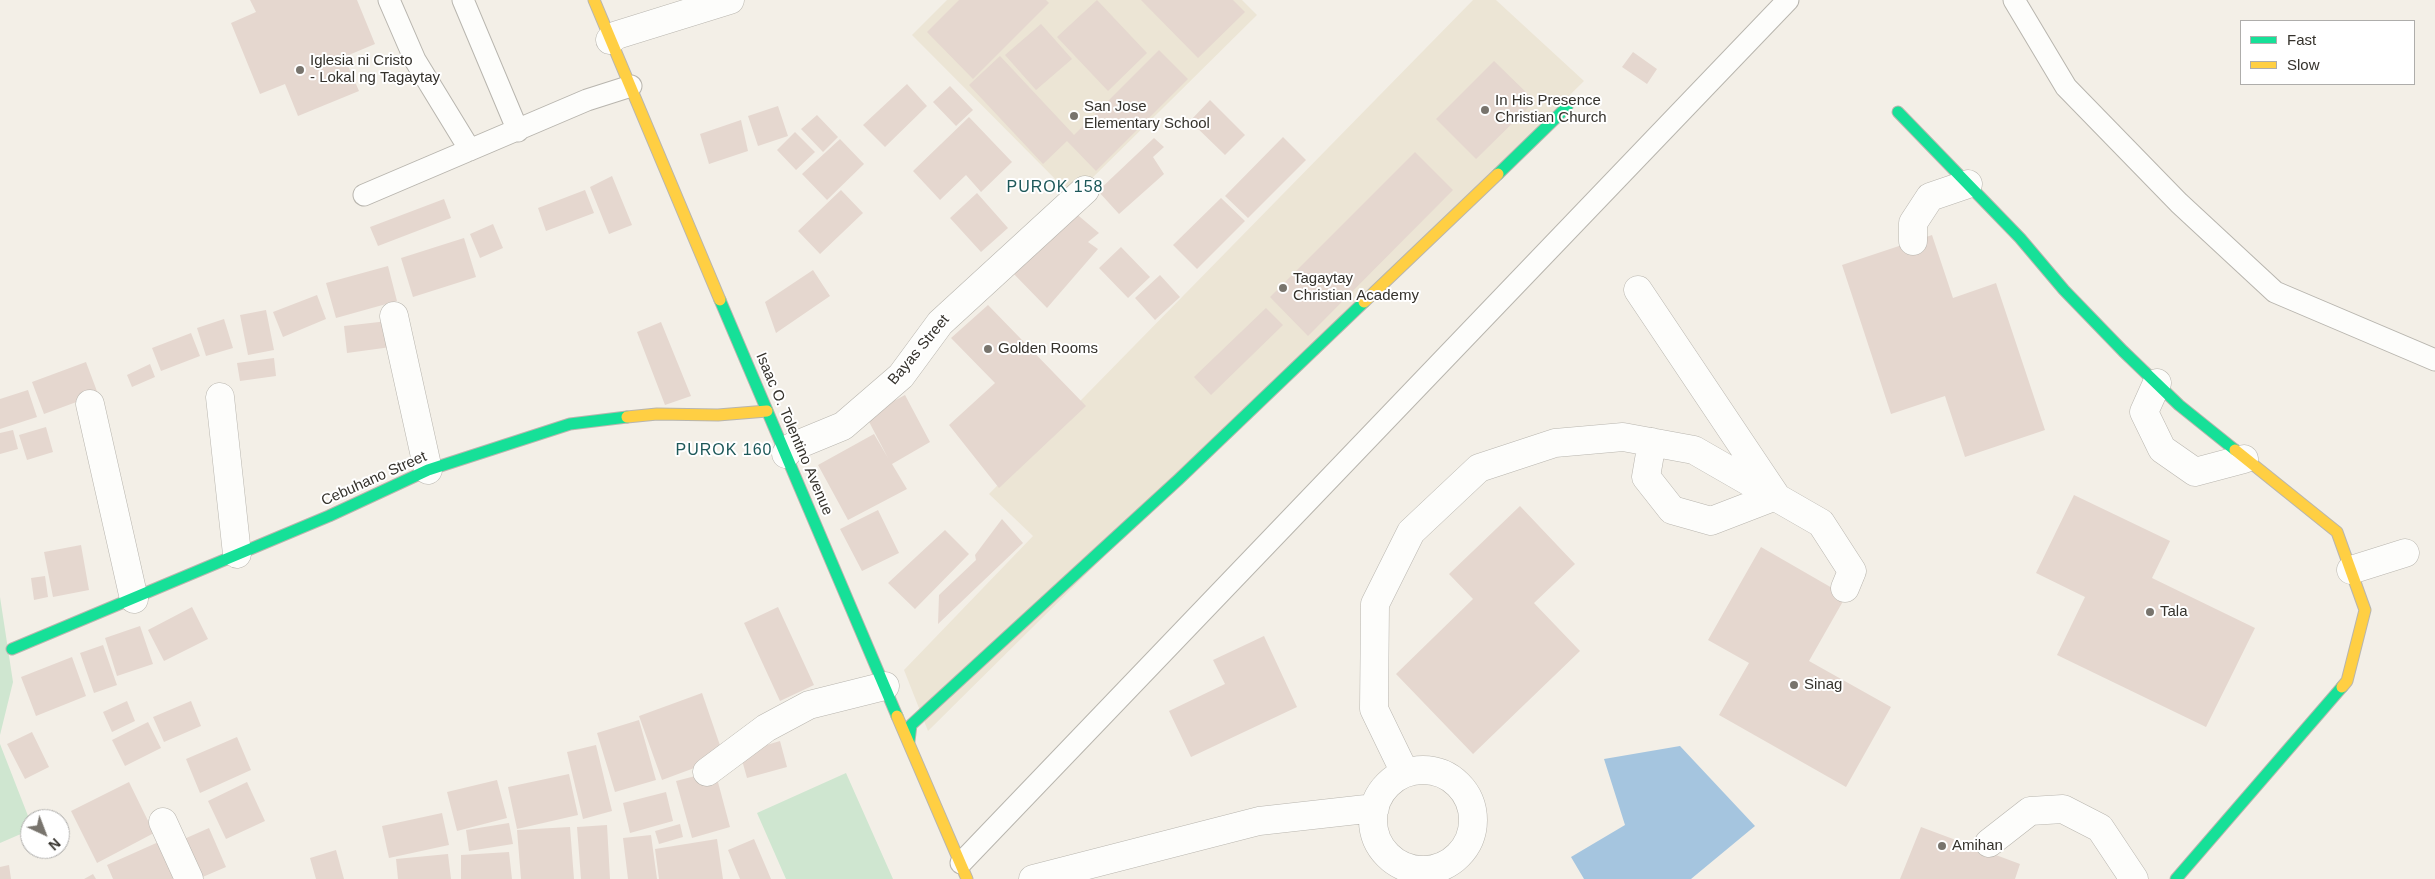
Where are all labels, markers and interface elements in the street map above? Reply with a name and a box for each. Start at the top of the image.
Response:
legend [2240,20,2415,85]
text: Fast [2287,31,2316,48]
place label: Iglesia ni Cristo - Lokal ng Tagaytay [310,52,440,87]
text: Slow [2287,56,2320,73]
marker: Iglesia ni Cristo - Lokal ng Tagaytay [294,64,306,76]
place label: In His Presence Christian Church [1495,92,1607,127]
place label: San Jose Elementary School [1084,98,1210,133]
marker: In His Presence Christian Church [1479,104,1491,116]
marker: San Jose Elementary School [1068,110,1080,122]
district label: PUROK 158 [1005,178,1105,198]
place label: Tagaytay Christian Academy [1293,270,1419,305]
marker: Tagaytay Christian Academy [1277,282,1289,294]
street label: Bayas Street [885,311,953,389]
place label: Golden Rooms [998,340,1098,358]
marker: Golden Rooms [982,343,994,355]
street label: Isaac O. Tolentino Avenue [752,350,836,518]
district label: PUROK 160 [674,441,774,461]
street label: Cebuhano Street [319,448,429,510]
place label: Tala [2160,603,2188,621]
marker: Tala [2144,606,2156,618]
place label: Sinag [1804,676,1842,694]
marker: Sinag [1788,679,1800,691]
north arrow [20,809,70,859]
text: N [45,835,64,854]
place label: Amihan [1952,837,2003,855]
marker: Amihan [1936,840,1948,852]

